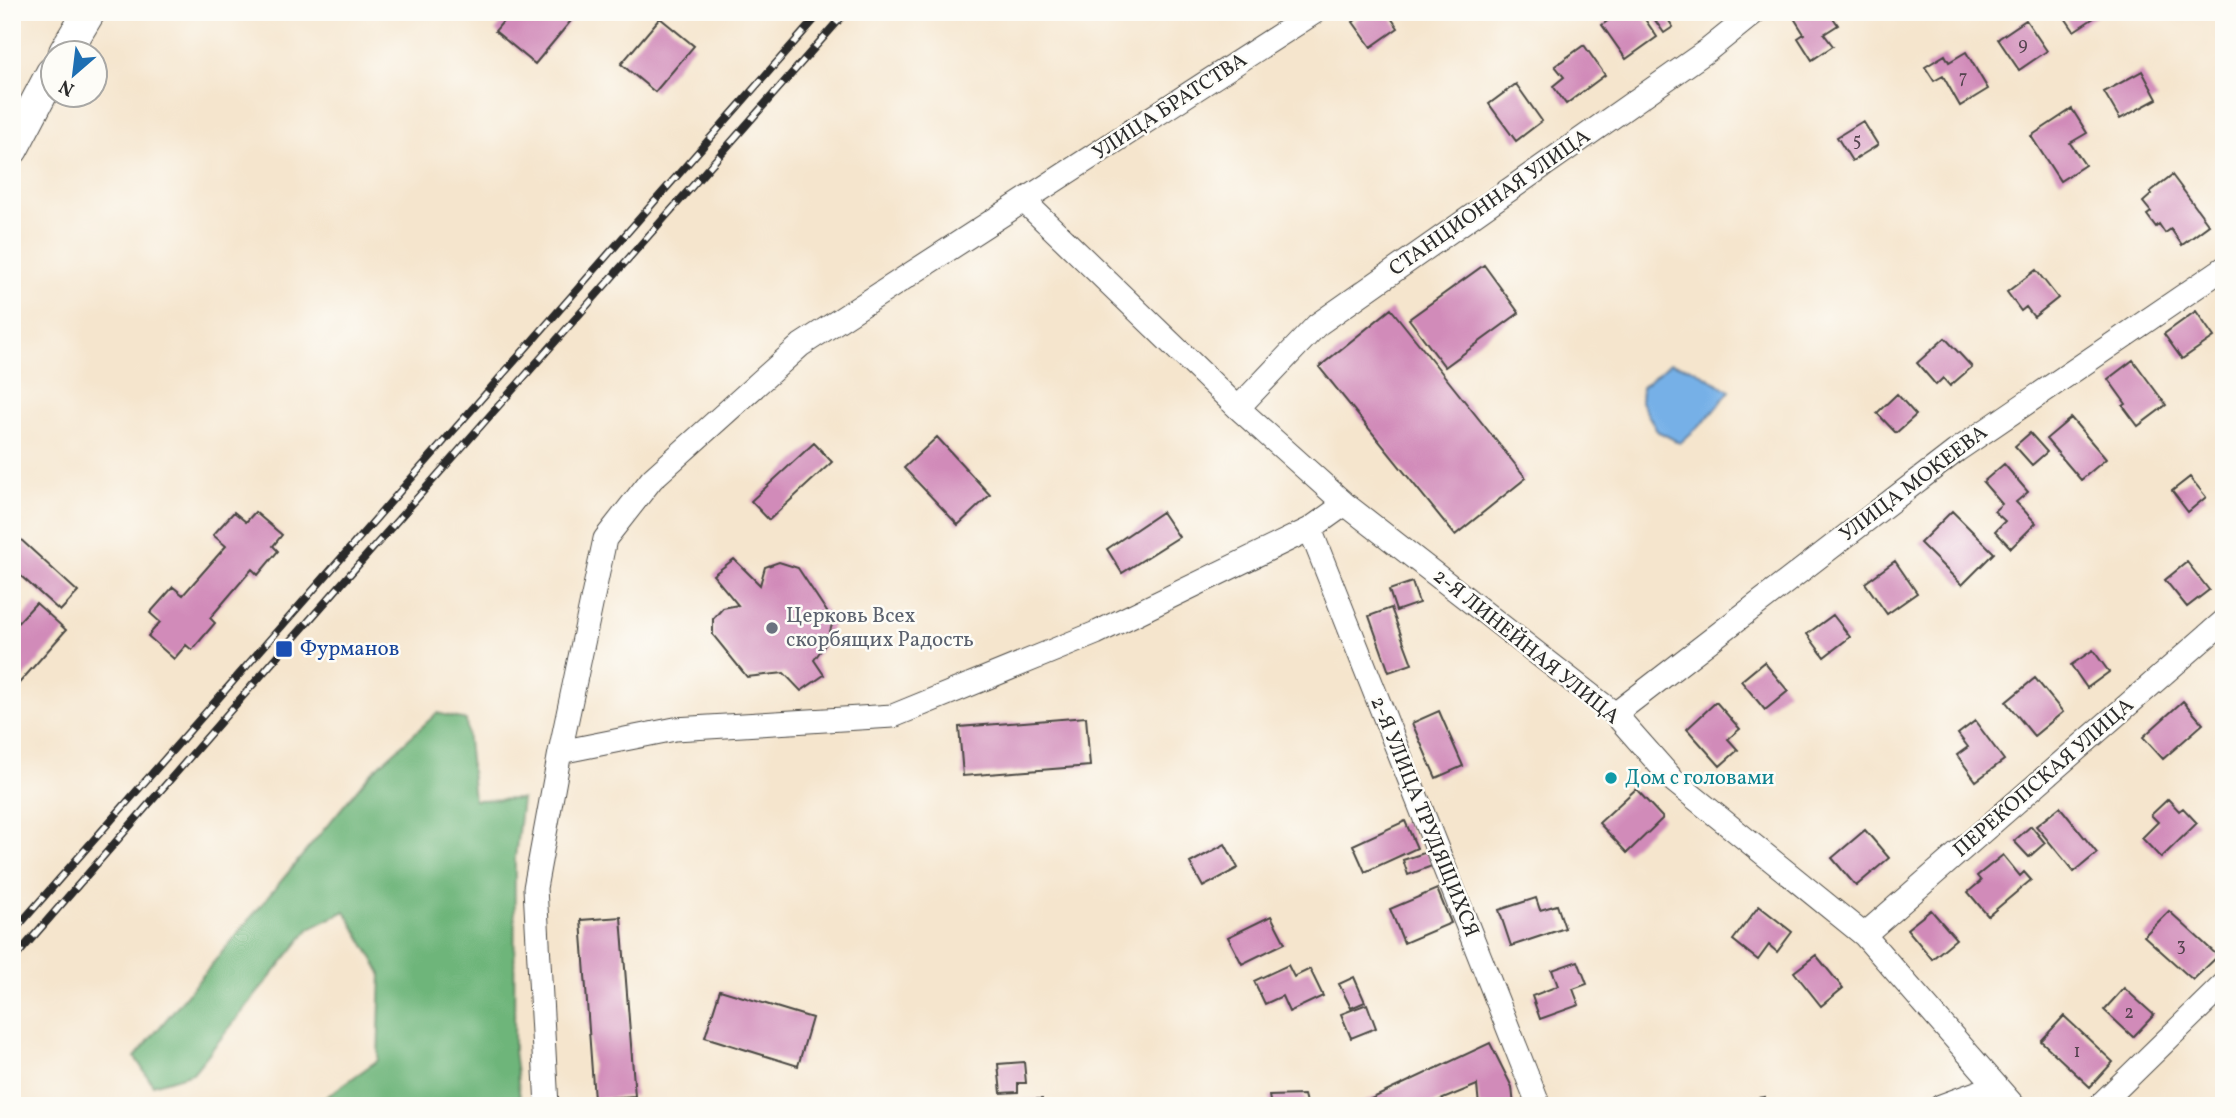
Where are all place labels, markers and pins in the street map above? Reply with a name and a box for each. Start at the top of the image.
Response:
place label: Церковь Всех скорбящих Радость [786,602,974,655]
marker: Церковь Всех скорбящих Радость [764,620,780,636]
place label: Фурманов [300,635,399,664]
marker: Фурманов [274,639,294,659]
place label: Дом с головами [1625,764,1775,793]
marker: Дом с головами [1603,770,1619,786]

